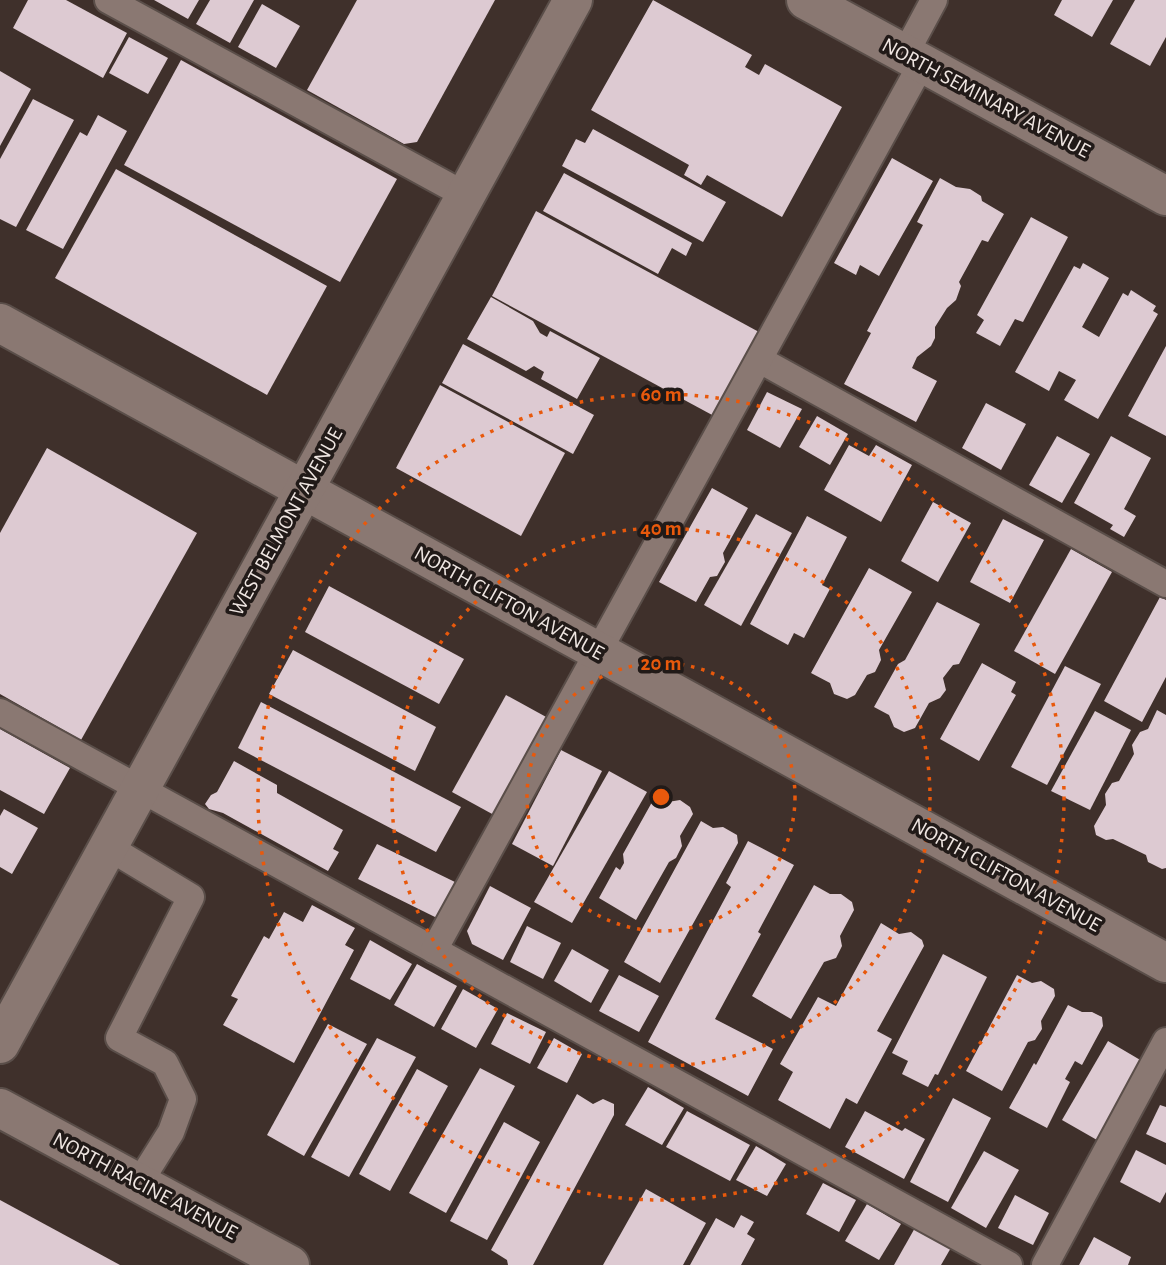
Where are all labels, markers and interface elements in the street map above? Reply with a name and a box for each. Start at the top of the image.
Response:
street label: NORTH SEMINARY AVENUE [879,34,1093,162]
text: 60 m [640,384,682,405]
street label: WEST BELMONT AVENUE [226,425,346,619]
text: 40 m [640,518,682,539]
street label: NORTH CLIFTON AVENUE [411,542,607,664]
text: 20 m [641,653,681,674]
centre of rings [649,785,673,809]
street label: NORTH CLIFTON AVENUE [908,814,1104,936]
street label: NORTH RACINE AVENUE [49,1128,241,1244]

